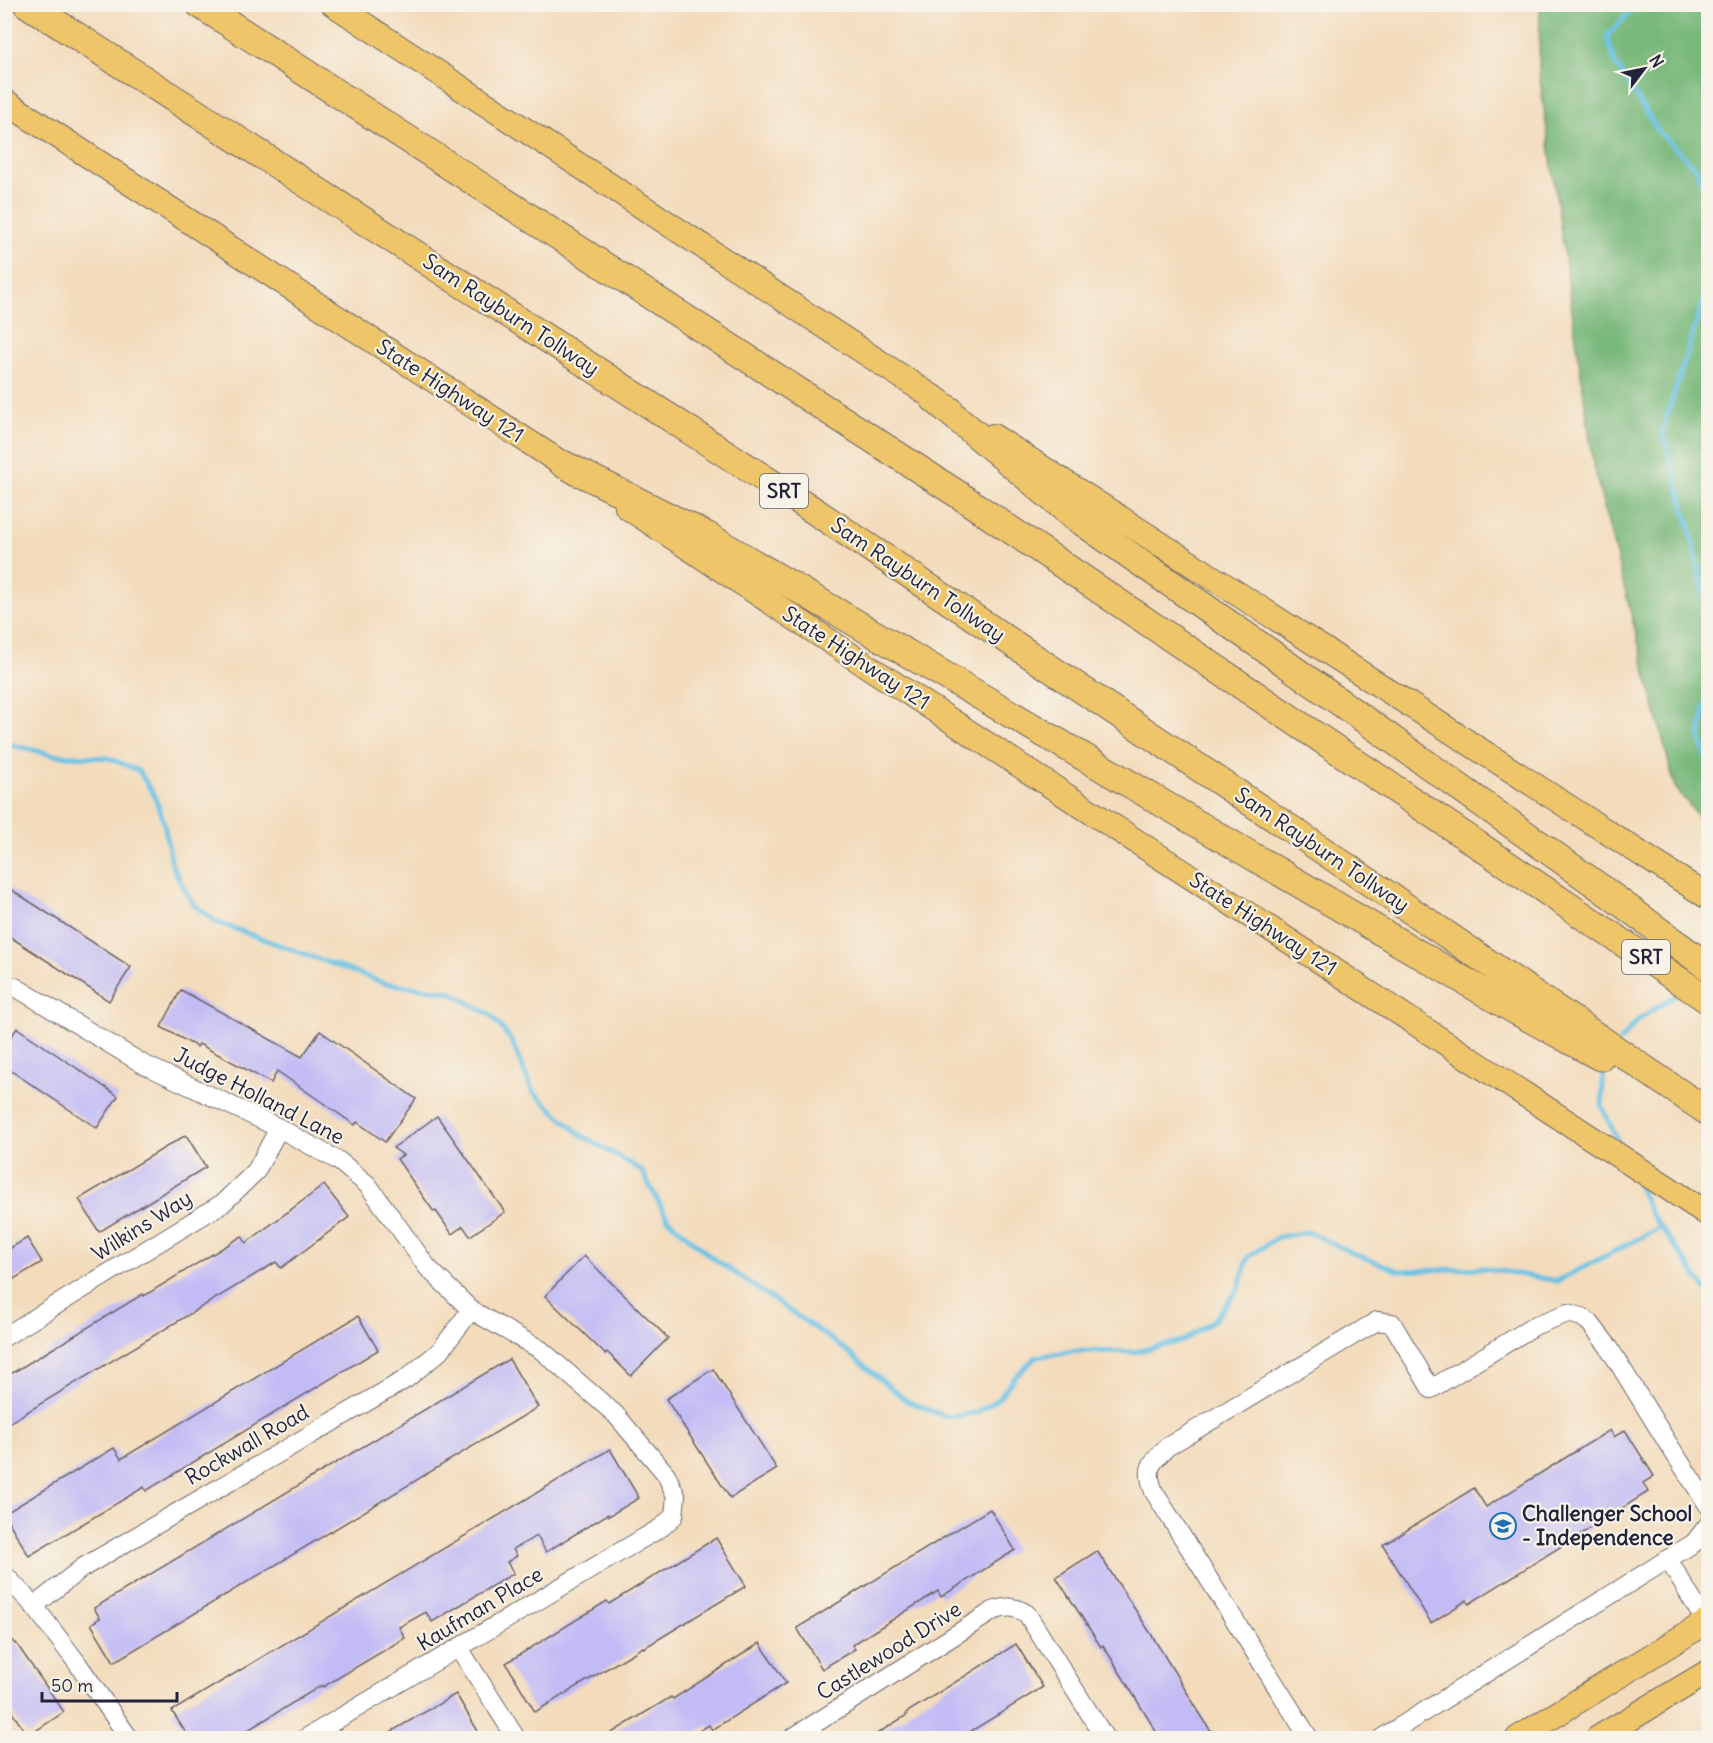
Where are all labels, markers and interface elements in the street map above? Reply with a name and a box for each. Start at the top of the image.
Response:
north arrow [1614,39,1674,99]
text: N [1645,51,1668,71]
street label: Sam Rayburn Tollway [418,247,605,382]
street label: State Highway 121 [371,333,529,448]
road number: SRT [760,474,808,508]
street label: Sam Rayburn Tollway [826,511,1011,648]
street label: State Highway 121 [777,600,935,715]
street label: Sam Rayburn Tollway [1230,781,1415,918]
street label: State Highway 121 [1184,866,1342,981]
road number: SRT [1622,940,1670,974]
street label: Judge Holland Lane [169,1041,349,1150]
street label: Wilkins Way [87,1184,197,1267]
street label: Rockwall Road [180,1398,313,1491]
place label: Challenger School - Independence [1522,1500,1692,1551]
school or university icon: Challenger School - Independence [1488,1511,1518,1541]
street label: Kaufman Place [412,1560,548,1657]
street label: Castlewood Drive [811,1595,966,1706]
scale bar [42,1665,177,1703]
text: 50 m [51,1674,93,1697]

